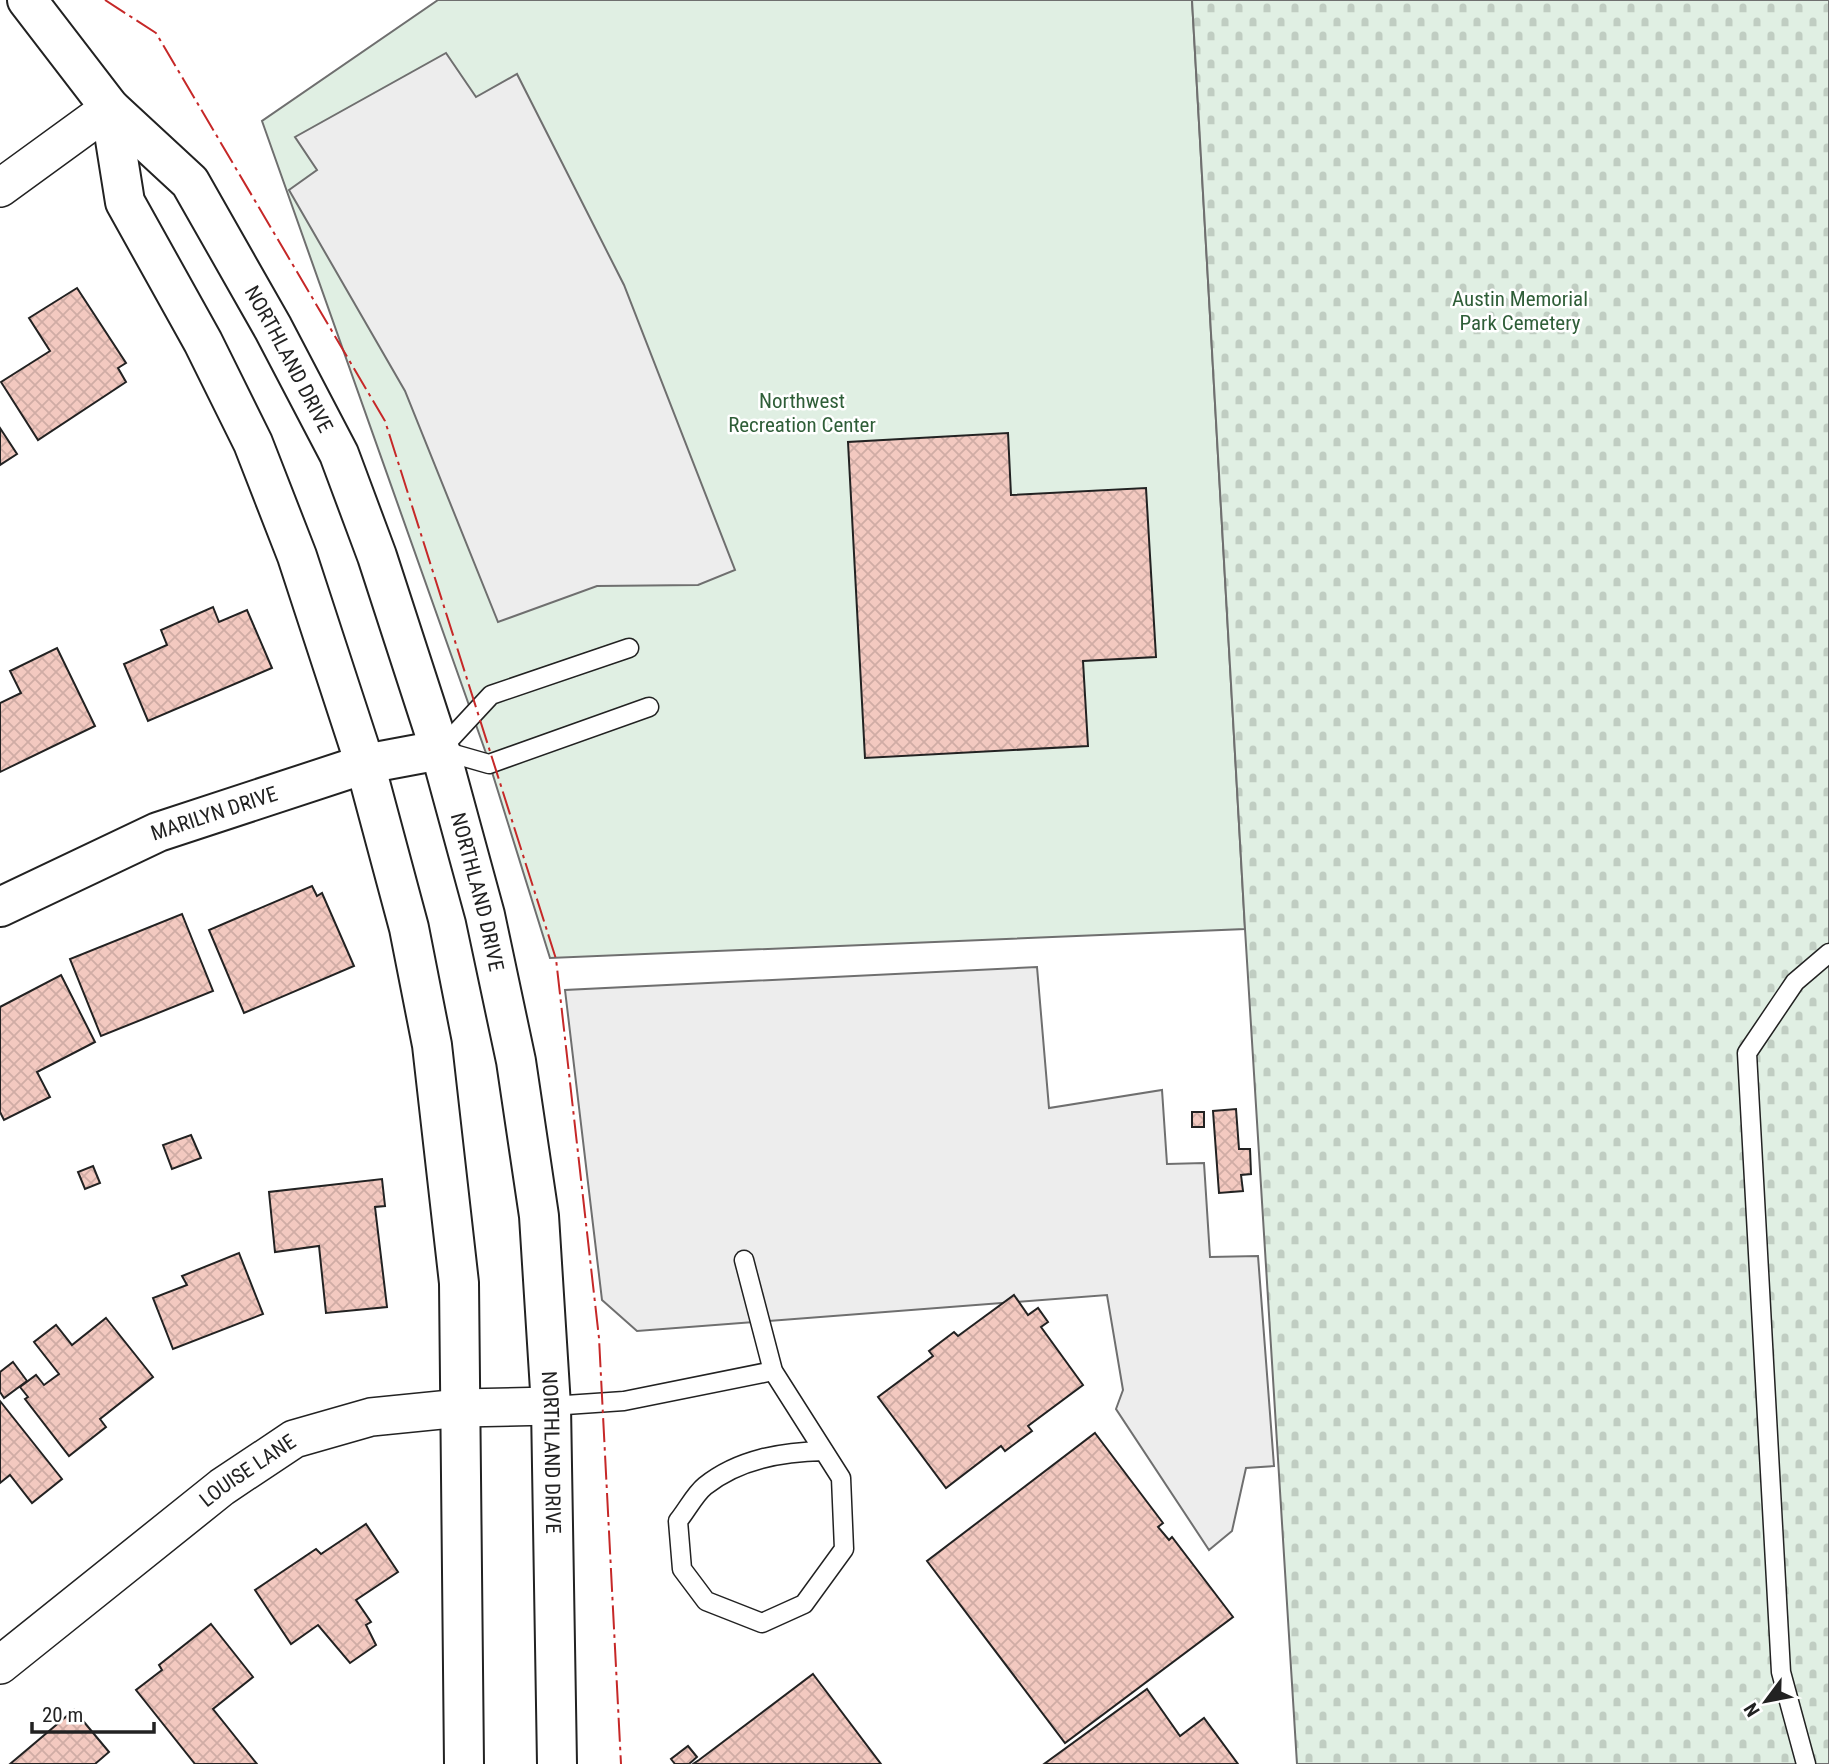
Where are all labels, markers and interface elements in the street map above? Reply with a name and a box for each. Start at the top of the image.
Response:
street label: NORTHLAND DRIVE [240,282,338,437]
park label: Austin Memorial Park Cemetery [1452,287,1588,335]
park label: Northwest Recreation Center [728,389,876,437]
street label: MARILYN DRIVE [148,782,280,845]
street label: NORTHLAND DRIVE [446,810,509,973]
street label: NORTHLAND DRIVE [537,1370,565,1534]
street label: LOUISE LANE [195,1429,300,1512]
north arrow [1731,1666,1801,1736]
scale bar [32,1690,154,1734]
text: N [1739,1699,1765,1721]
text: 20 m [42,1703,83,1727]

